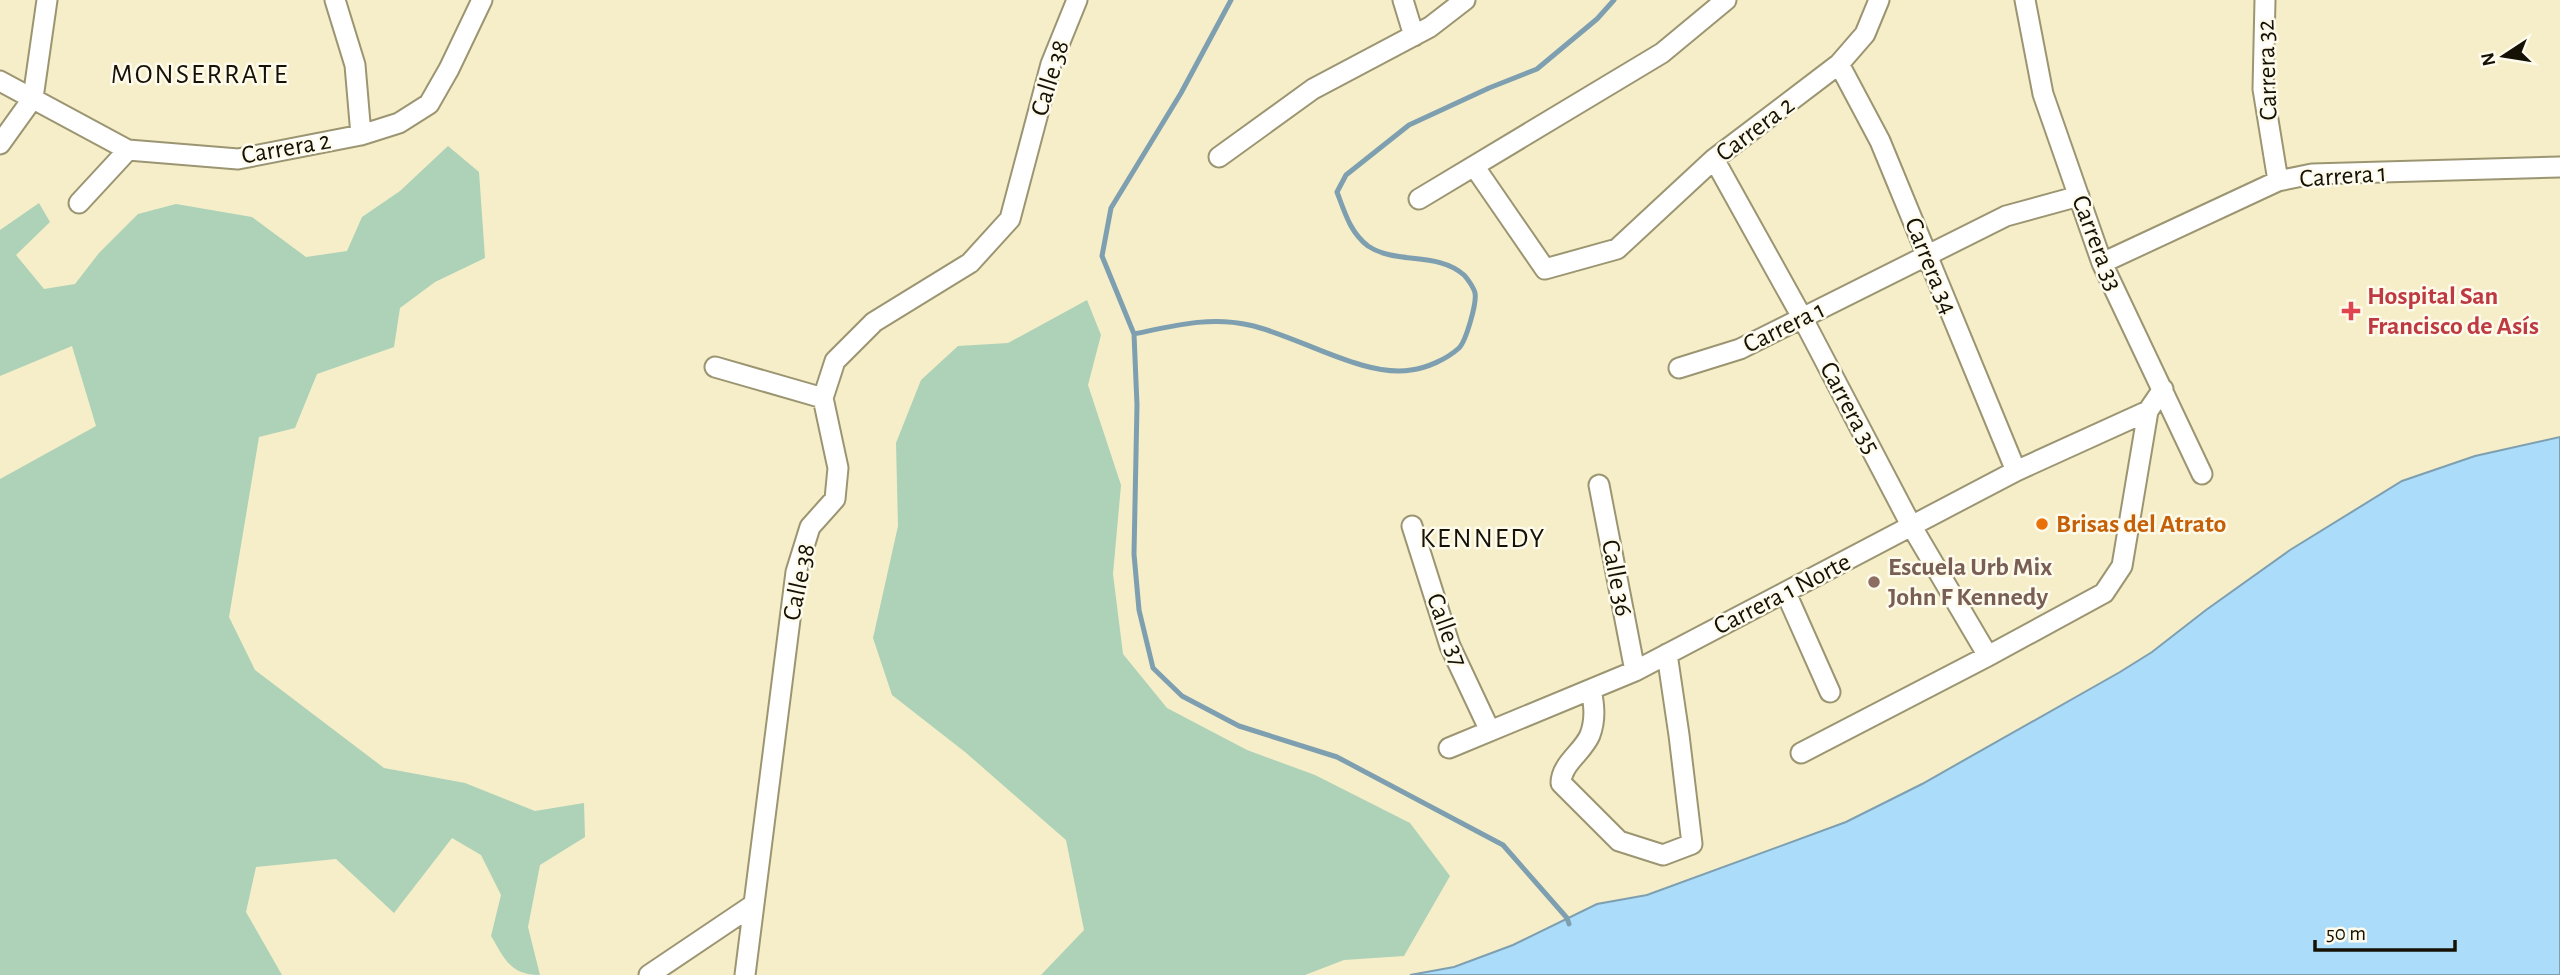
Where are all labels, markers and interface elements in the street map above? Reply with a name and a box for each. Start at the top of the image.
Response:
street label: Carrera 32 [2252,19,2282,121]
north arrow [2469,21,2539,91]
street label: Calle 38 [1026,37,1074,119]
text: N [2478,51,2500,68]
district label: MONSERRATE [111,61,289,89]
street label: Carrera 2 [1711,91,1799,167]
street label: Carrera 2 [239,127,333,169]
street label: Carrera 1 [2298,160,2388,192]
street label: Carrera 33 [2067,192,2127,294]
street label: Carrera 34 [1900,214,1962,318]
place label: Hospital San Francisco de Asís [2367,283,2539,339]
street label: Carrera 1 [1739,296,1829,358]
marker: Hospital San Francisco de Asís [2341,301,2361,321]
street label: Carrera 35 [1815,358,1885,458]
place label: Brisas del Atrato [2056,511,2227,537]
marker: Brisas del Atrato [2034,516,2050,532]
district label: KENNEDY [1420,525,1546,553]
street label: Calle 36 [1597,537,1637,619]
street label: Calle 38 [778,541,820,623]
street label: Carrera 1 Norte [1709,548,1855,640]
place label: Escuela Urb Mix John F Kennedy [1888,554,2052,610]
marker: Escuela Urb Mix John F Kennedy [1866,574,1882,590]
street label: Calle 37 [1422,590,1472,670]
scale bar [2315,908,2455,952]
text: 50 m [2326,923,2366,944]

